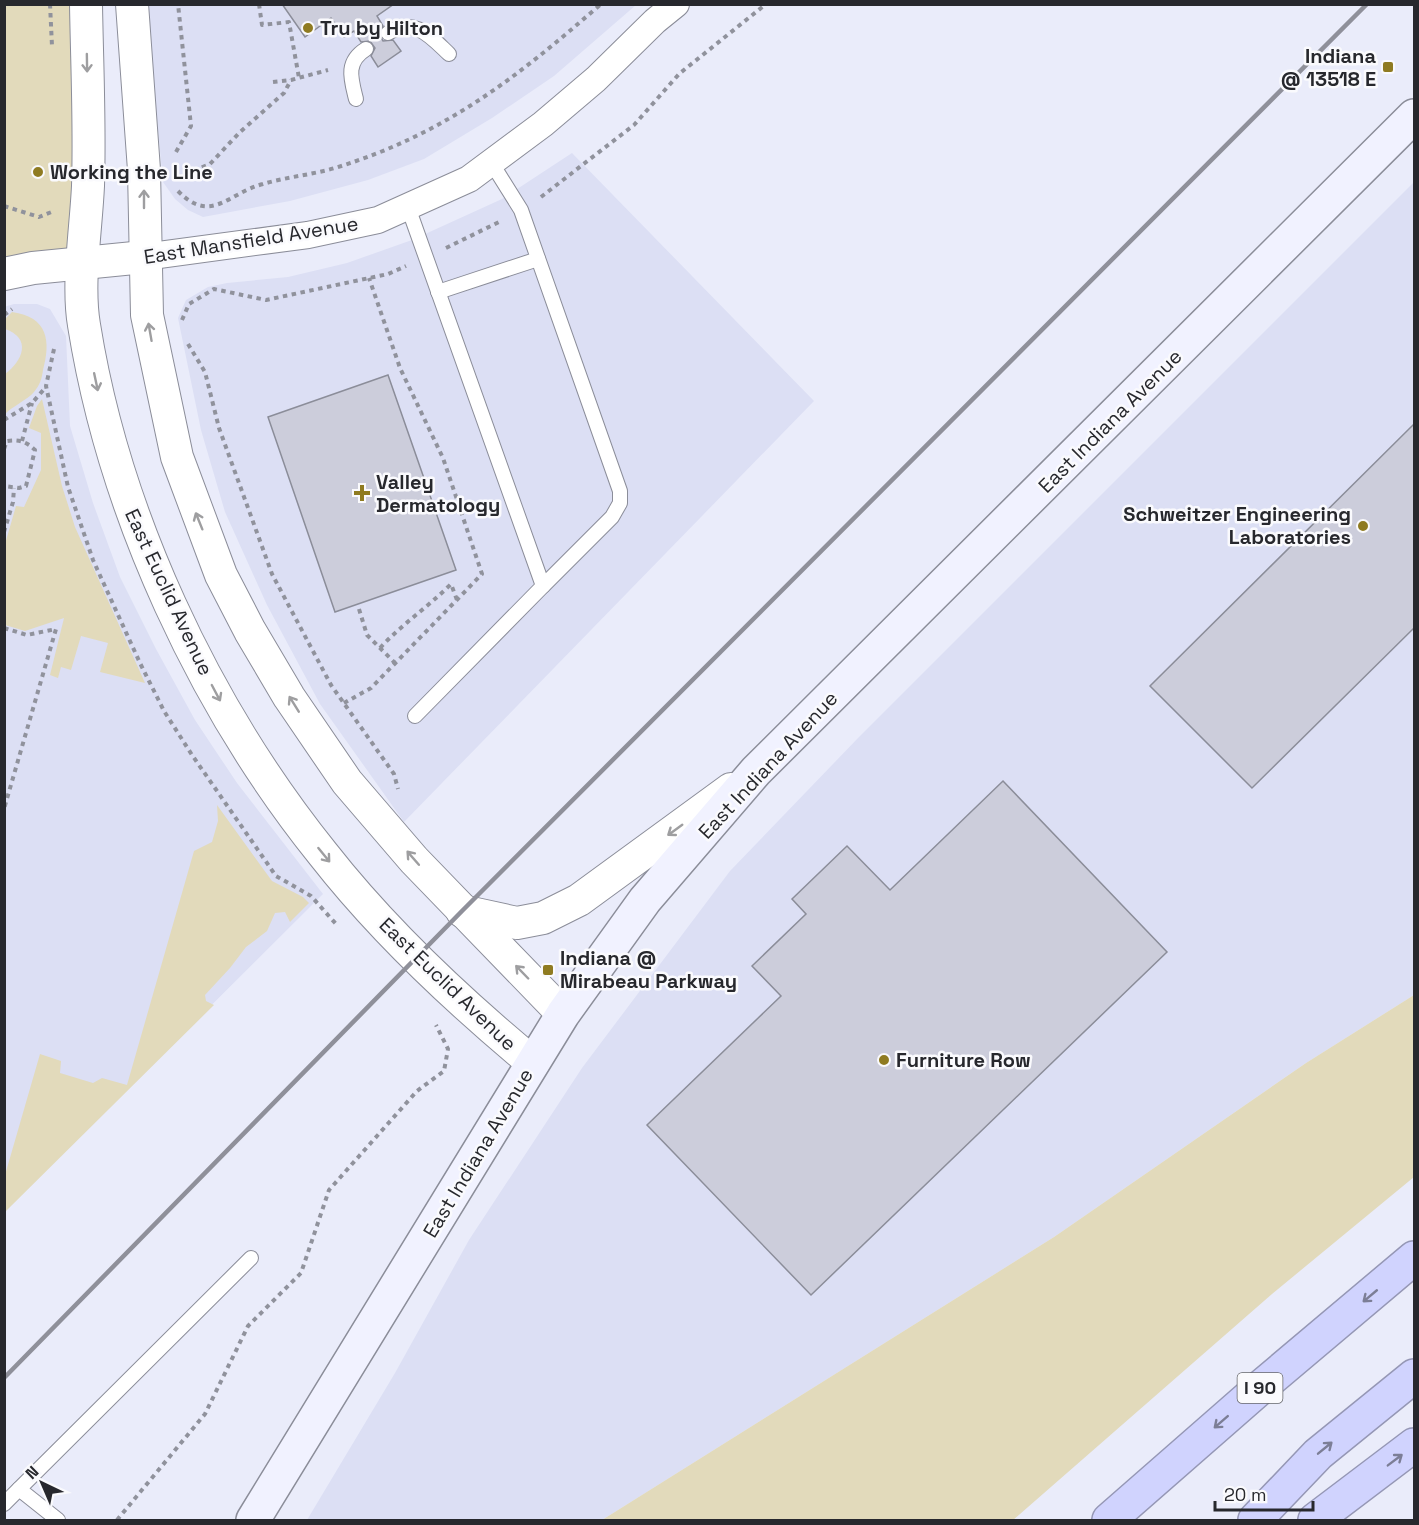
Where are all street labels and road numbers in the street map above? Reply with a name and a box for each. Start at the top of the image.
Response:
street label: East Mansfield Avenue [142,210,360,270]
street label: East Indiana Avenue [1033,344,1187,498]
street label: East Euclid Avenue [119,504,219,680]
street label: East Indiana Avenue [693,686,843,844]
street label: East Euclid Avenue [374,912,522,1056]
street label: East Indiana Avenue [417,1064,539,1242]
road number: I 90 [1238,1373,1282,1403]

